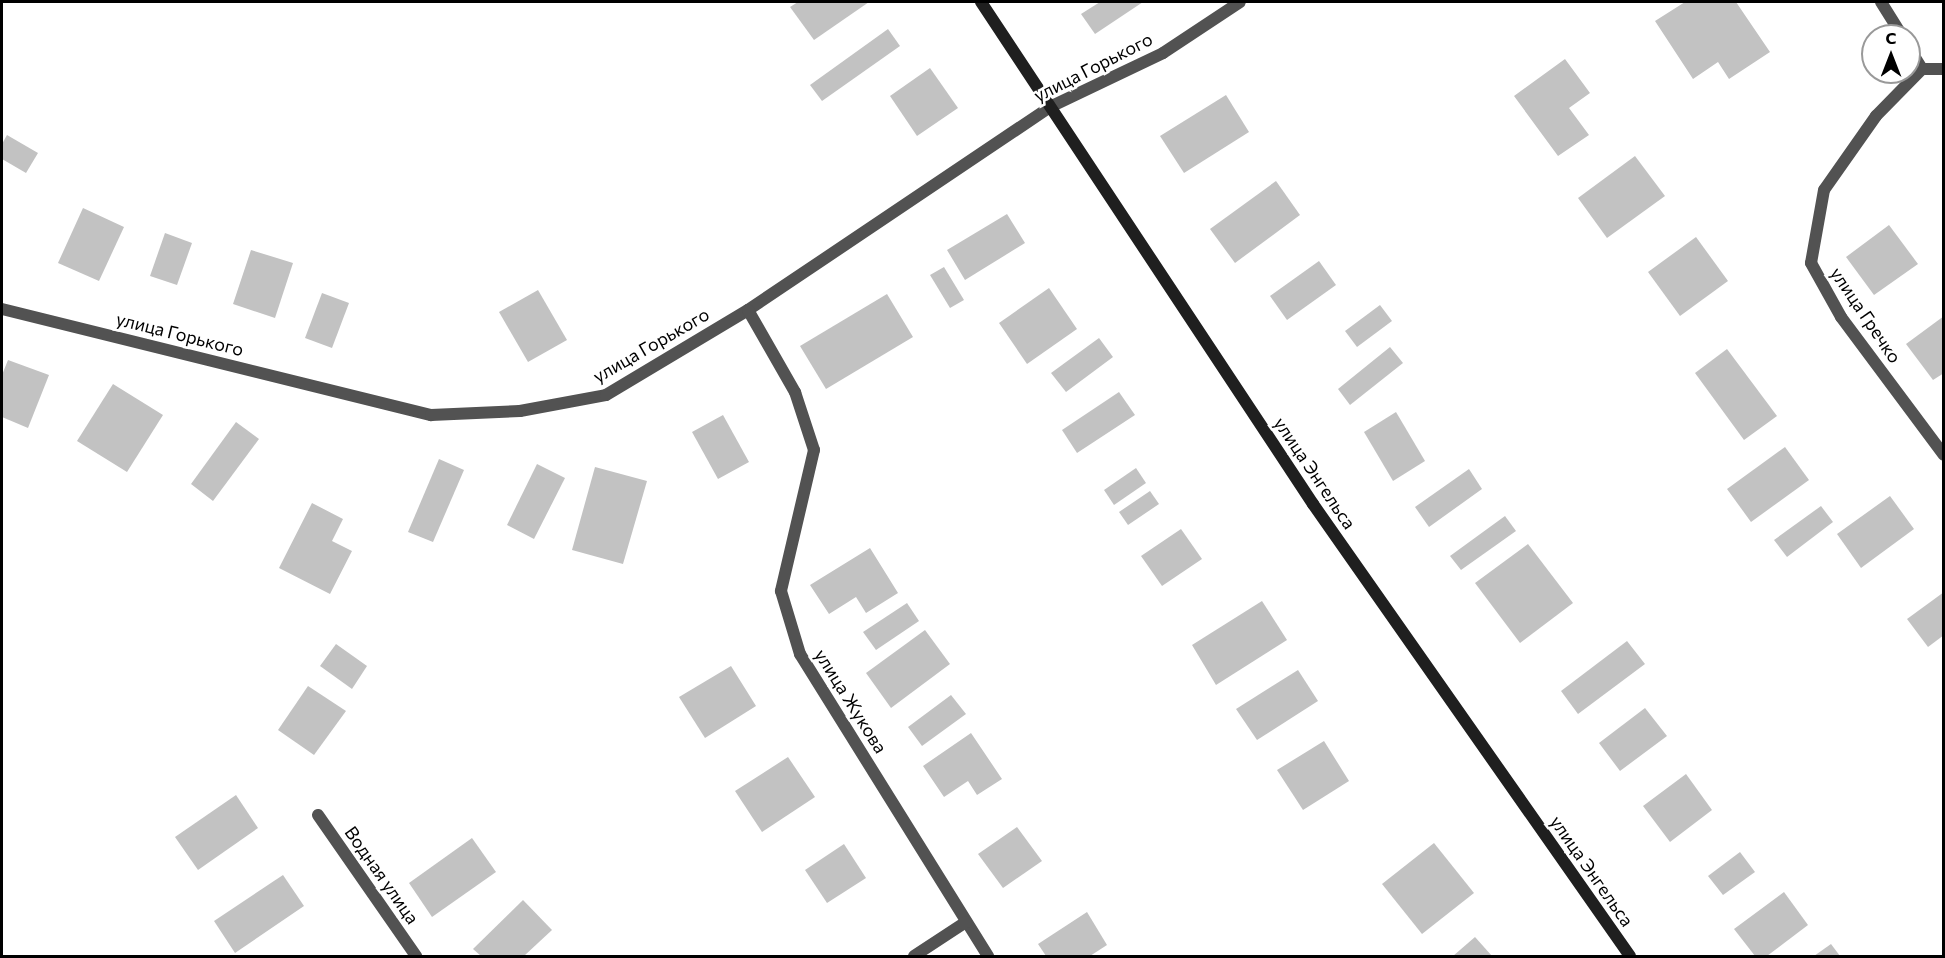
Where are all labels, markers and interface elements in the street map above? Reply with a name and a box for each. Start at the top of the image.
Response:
north arrow [1861,24,1921,84]
street label: улица Горького [1030,28,1156,106]
text: С [1886,28,1896,47]
street label: улица Гречко [1826,263,1906,367]
street label: улица Горького [589,303,713,387]
street label: улица Горького [114,308,246,360]
street label: улица Энгельса [1270,413,1360,533]
street label: улица Жукова [810,645,892,757]
street label: улица Энгельса [1546,811,1638,931]
street label: Водная улица [340,822,424,928]

